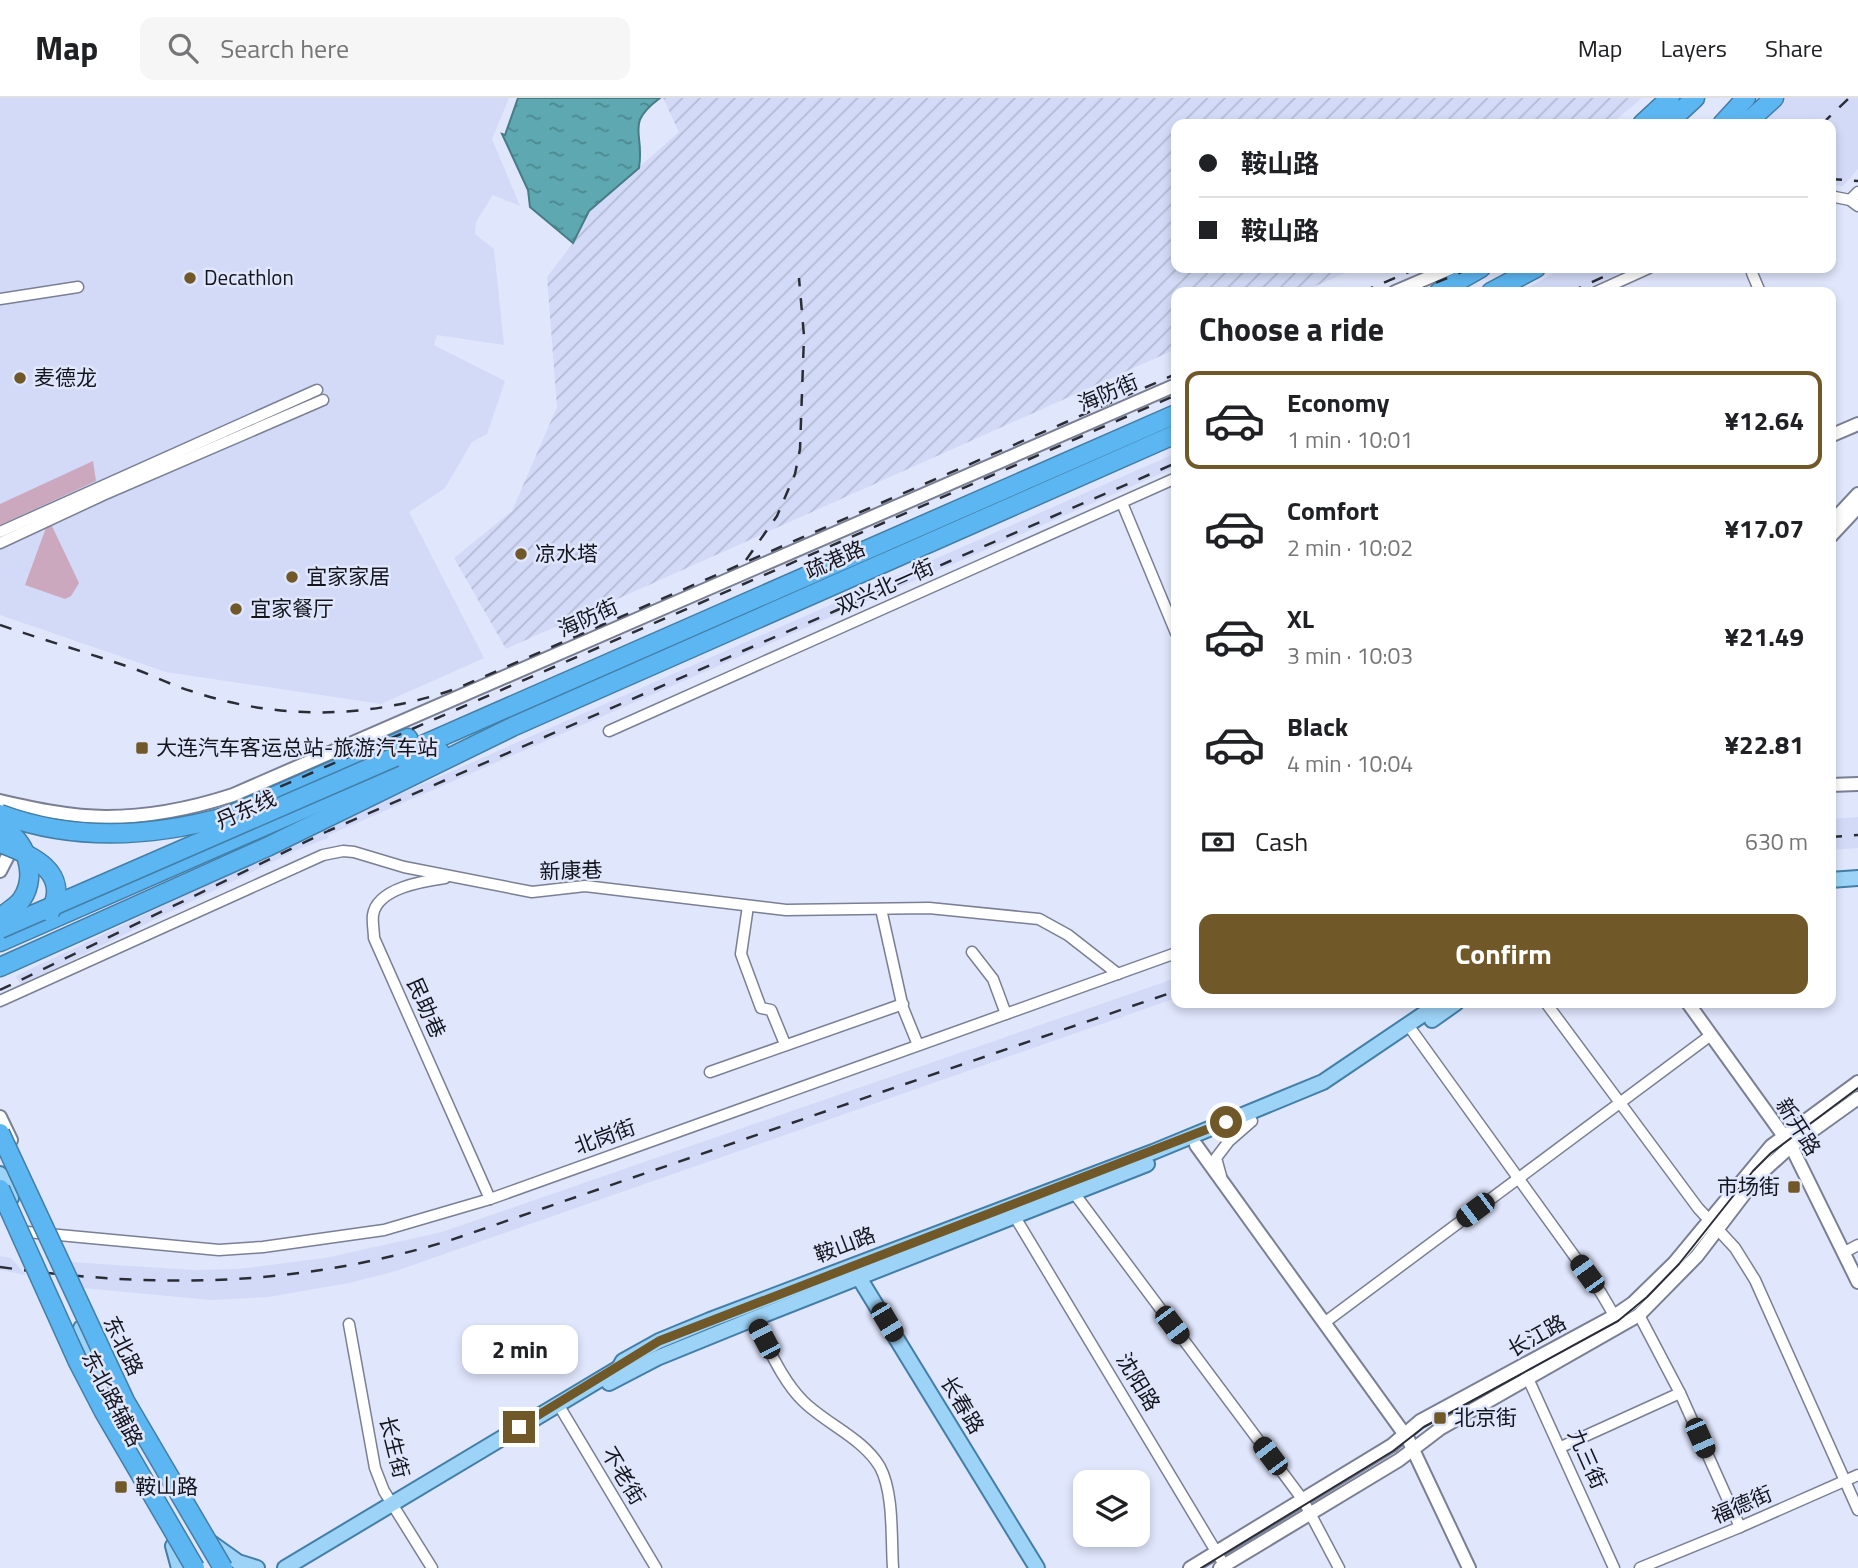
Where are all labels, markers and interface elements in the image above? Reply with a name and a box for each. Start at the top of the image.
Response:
search box [140,17,630,80]
text: Map [35,23,98,73]
icon: search [164,29,202,67]
text: Search here [220,29,349,68]
text: Map [1578,30,1623,66]
text: Layers [1661,30,1727,66]
text: Share [1765,30,1823,66]
text: 鞍山路 [1241,144,1319,183]
text: 鞍山路 [1241,211,1319,250]
place label: Decathlon [204,261,294,293]
marker: Decathlon [182,270,198,286]
text: Choose a ride [1199,305,1384,353]
place label: 麦德龙 [34,361,97,393]
street label: 海防街 [1072,365,1143,419]
marker: 麦德龙 [12,370,28,386]
text: Economy [1287,383,1389,422]
icon: car [1203,389,1266,452]
text: ¥12.64 [1725,401,1804,440]
text: 1 min · 10:01 [1287,422,1413,457]
text: Comfort [1287,491,1379,530]
icon: car [1203,497,1266,560]
text: ¥17.07 [1725,509,1804,548]
text: 2 min · 10:02 [1287,530,1413,565]
street label: 疏港路 [799,532,870,587]
place label: 凉水塔 [535,537,598,569]
marker: 凉水塔 [513,546,529,562]
street label: 双兴北一街 [830,550,939,622]
place label: 宜家家居 [306,560,390,592]
marker: 宜家家居 [284,569,300,585]
street label: 海防街 [552,590,623,645]
place label: 宜家餐厅 [250,592,334,624]
text: XL [1287,599,1314,638]
marker: 宜家餐厅 [228,601,244,617]
icon: car [1203,605,1266,668]
text: ¥21.49 [1725,617,1804,656]
text: 3 min · 10:03 [1287,638,1413,673]
text: Black [1287,707,1348,746]
icon: car [1203,713,1266,776]
text: ¥22.81 [1725,725,1804,764]
place label: 大连汽车客运总站-旅游汽车站 [156,731,438,763]
marker: 大连汽车客运总站-旅游汽车站 [134,740,150,756]
text: 4 min · 10:04 [1287,746,1413,781]
street label: 丹东线 [210,782,281,837]
text: Cash [1255,822,1308,861]
icon: cash [1199,823,1237,861]
text: 630 m [1745,824,1808,859]
street label: 新康巷 [539,853,603,887]
button: Confirm [1199,914,1808,994]
street label: 民助巷 [399,972,454,1043]
street label: 新开路 [1769,1091,1829,1162]
route start [1210,1106,1242,1138]
street label: 北岗街 [570,1110,640,1162]
place label: 市场街 [1717,1170,1780,1202]
marker: 市场街 [1786,1179,1802,1195]
car [1452,1189,1499,1231]
street label: 鞍山路 [809,1218,880,1270]
car [1567,1251,1608,1297]
car [868,1299,907,1345]
car [1151,1302,1194,1348]
street label: 长江路 [1501,1306,1572,1364]
street label: 东北路 [96,1310,152,1381]
car [745,1316,784,1362]
callout: 2 min [461,1326,577,1374]
text: 2 min [492,1332,548,1367]
street label: 东北路辅路 [74,1345,152,1452]
street label: 沈阳路 [1109,1346,1169,1417]
street label: 长春路 [933,1369,993,1440]
place label: 北京街 [1454,1401,1517,1433]
marker: 北京街 [1432,1410,1448,1426]
route end [503,1411,535,1443]
street label: 长生街 [372,1412,418,1481]
car [1682,1415,1719,1461]
street label: 九三街 [1560,1423,1615,1494]
car [1249,1433,1292,1479]
street label: 不老街 [594,1440,654,1511]
place label: 鞍山路 [135,1470,198,1502]
map controls [1073,1470,1150,1547]
button: layers [1073,1470,1150,1547]
street label: 福德街 [1706,1477,1777,1531]
marker: 鞍山路 [113,1479,129,1495]

